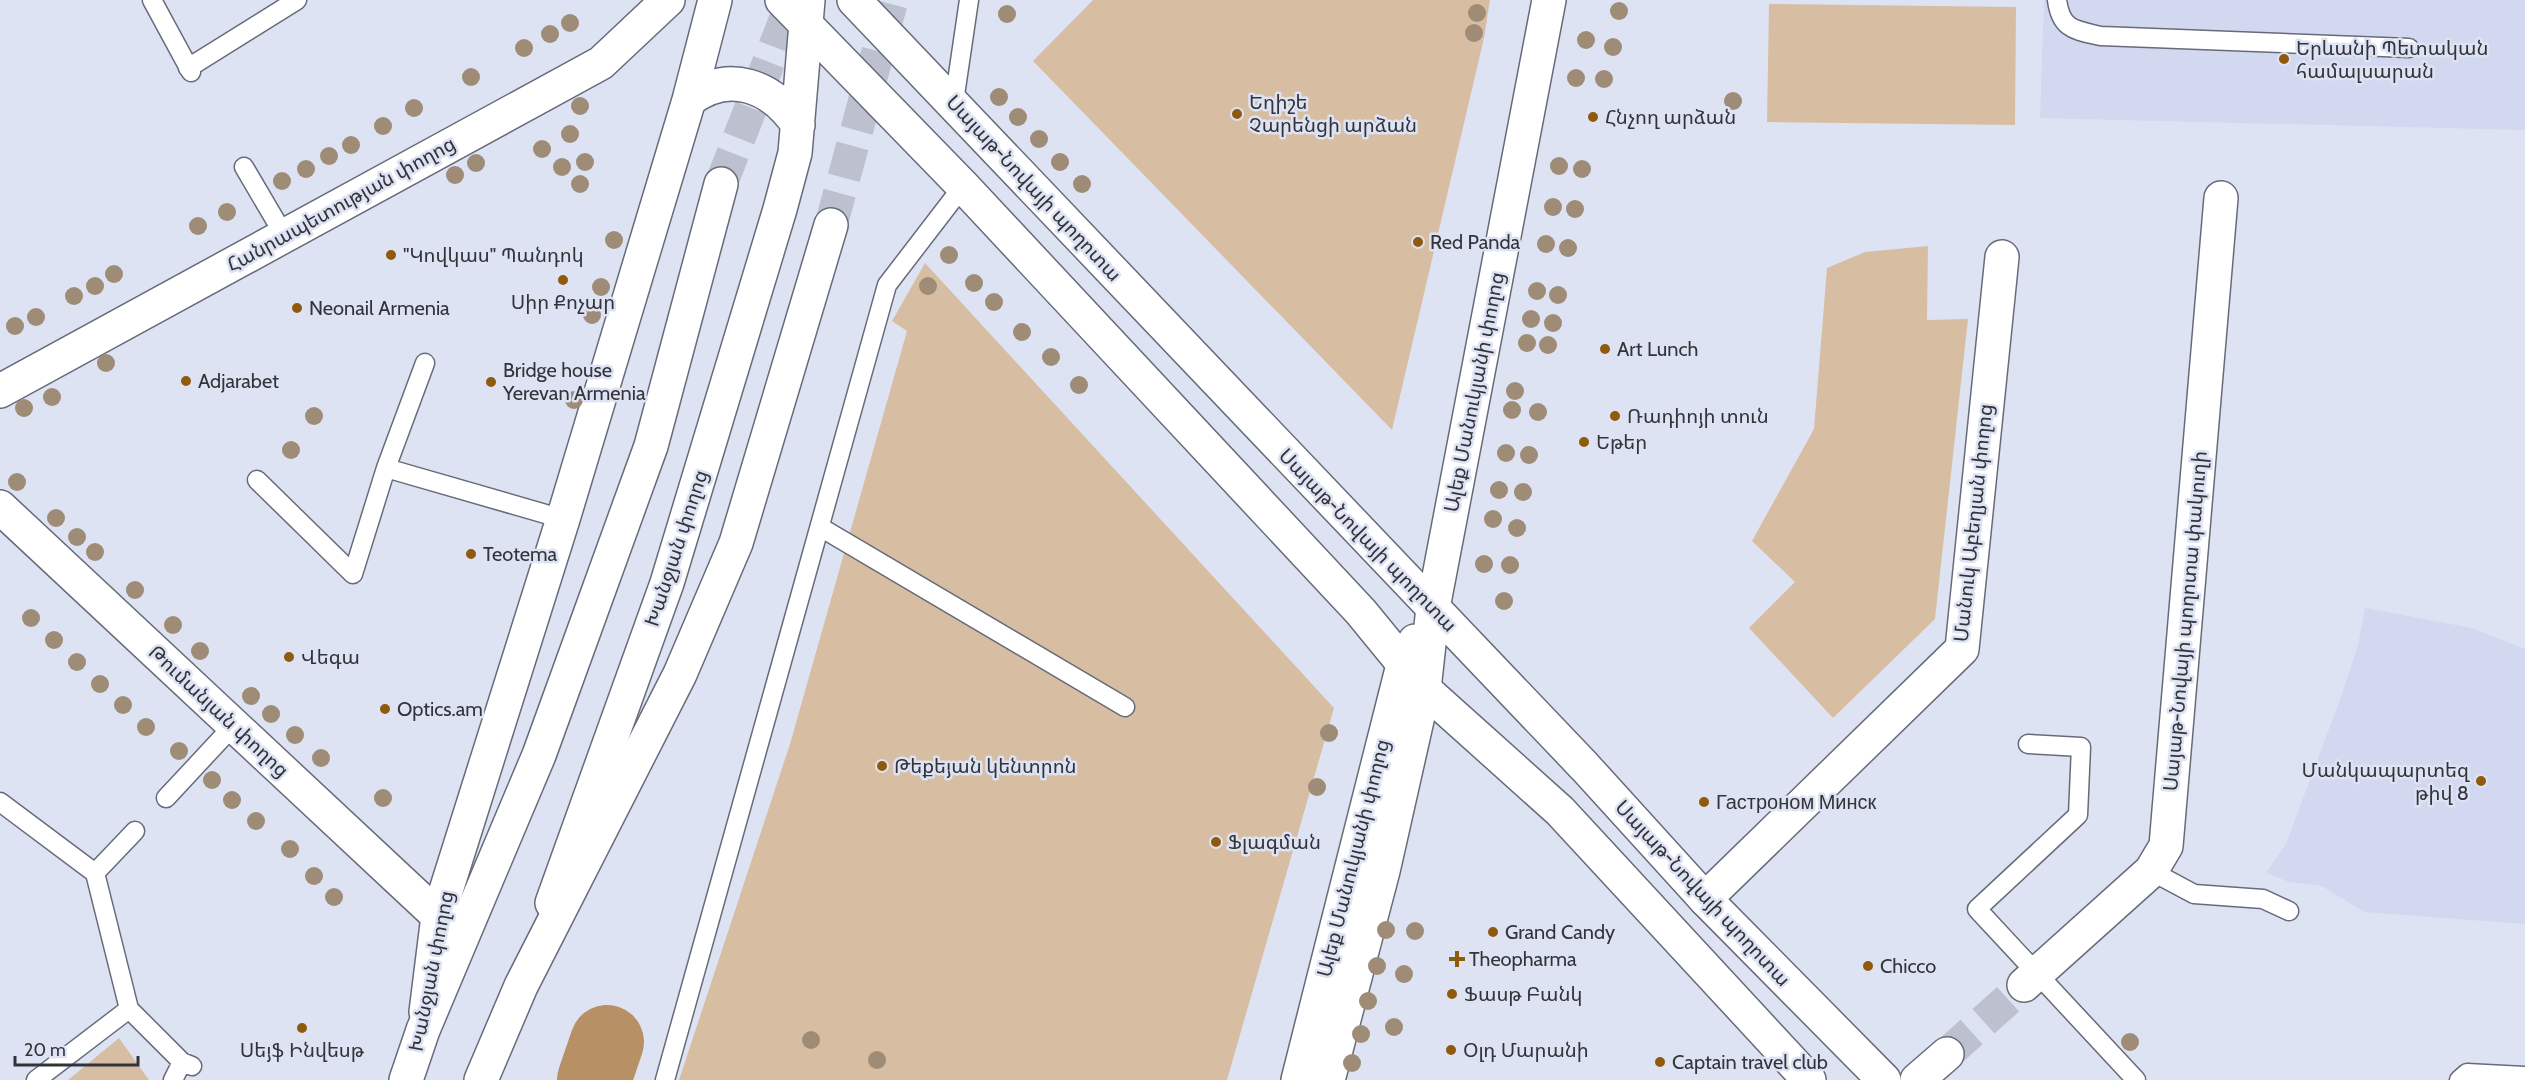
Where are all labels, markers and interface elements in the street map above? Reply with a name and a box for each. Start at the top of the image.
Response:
place label: Երևանի Պետական համալսարան [2296,36,2488,83]
marker: Երևանի Պետական համալսարան [2277,52,2291,66]
street label: Սայաթ-Նովայի պողոտա [941,90,1127,286]
place label: Եղիշե Չարենցի արձան [1249,90,1417,137]
place label: Հնչող արձան [1605,105,1736,129]
marker: Եղիշե Չարենցի արձան [1230,107,1244,121]
marker: Հնչող արձան [1586,110,1600,124]
street label: Հանրապետության փողոց [222,131,460,277]
place label: Red Panda [1430,230,1521,254]
marker: Red Panda [1411,235,1425,249]
place label: "Կովկաս" Պանդոկ [403,243,584,267]
marker: "Կովկաս" Պանդոկ [384,248,398,262]
street label: Ալեք Մանուկյանի փողոց [1439,270,1509,514]
marker: Սիր Քոչար [556,273,570,287]
place label: Սիր Քոչար [511,290,615,314]
place label: Neonail Armenia [309,296,450,320]
marker: Neonail Armenia [290,301,304,315]
place label: Art Lunch [1617,337,1698,361]
marker: Art Lunch [1598,342,1612,356]
place label: Bridge house Yerevan Armenia [502,358,646,405]
place label: Adjarabet [198,369,279,393]
marker: Adjarabet [179,374,193,388]
marker: Bridge house Yerevan Armenia [484,375,498,389]
street label: Մանուկ Աբեղյան փողոց [1949,403,1997,643]
place label: Ռադիոյի տուն [1627,404,1769,428]
marker: Ռադիոյի տուն [1608,409,1622,423]
place label: Եթեր [1596,430,1647,454]
marker: Եթեր [1577,435,1591,449]
street label: Սայաթ-Նովայի պողոտա [1274,443,1462,637]
street label: Սայաթ-Նովայի պողոտա փակուղի [2158,450,2212,792]
street label: Խանջյան փողոց [639,467,713,629]
place label: Teotema [483,542,558,566]
marker: Teotema [464,547,478,561]
street label: Թումանյան փողոց [144,640,294,782]
place label: Վեգա [301,645,360,669]
marker: Վեգա [282,650,296,664]
place label: Optics.am [397,697,483,721]
marker: Optics.am [378,702,392,716]
street label: Ալեք Մանուկյանի փողոց [1312,737,1394,979]
place label: Թեքեյան կենտրոն [894,754,1077,778]
place label: Մանկապարտեզ թիվ 8 [2302,758,2470,805]
marker: Թեքեյան կենտրոն [875,759,889,773]
marker: Մանկապարտեզ թիվ 8 [2474,774,2488,788]
place label: Гастроном Минск [1716,790,1877,814]
street label: Սայաթ-Նովայի պողոտա [1610,795,1796,991]
marker: Гастроном Минск [1697,795,1711,809]
place label: Ֆլագման [1228,830,1321,854]
marker: Ֆլագման [1209,835,1223,849]
street label: Խանջյան փողոց [404,889,458,1053]
place label: Grand Candy [1505,920,1615,944]
marker: Grand Candy [1486,925,1500,939]
place label: Theopharma [1469,947,1577,971]
marker: Theopharma [1450,952,1464,966]
place label: Chicco [1880,954,1936,978]
marker: Chicco [1861,959,1875,973]
place label: Ֆասթ Բանկ [1464,982,1582,1006]
marker: Ֆասթ Բանկ [1445,987,1459,1001]
marker: Սեյֆ Ինվեսթ [295,1021,309,1035]
scale bar [15,1029,138,1067]
place label: Սեյֆ Ինվեսթ [240,1038,365,1062]
place label: Օլդ Մարանի [1463,1038,1589,1062]
text: 20 m [24,1039,66,1061]
marker: Օլդ Մարանի [1444,1043,1458,1057]
place label: Captain travel club [1672,1050,1828,1074]
marker: Captain travel club [1653,1055,1667,1069]

